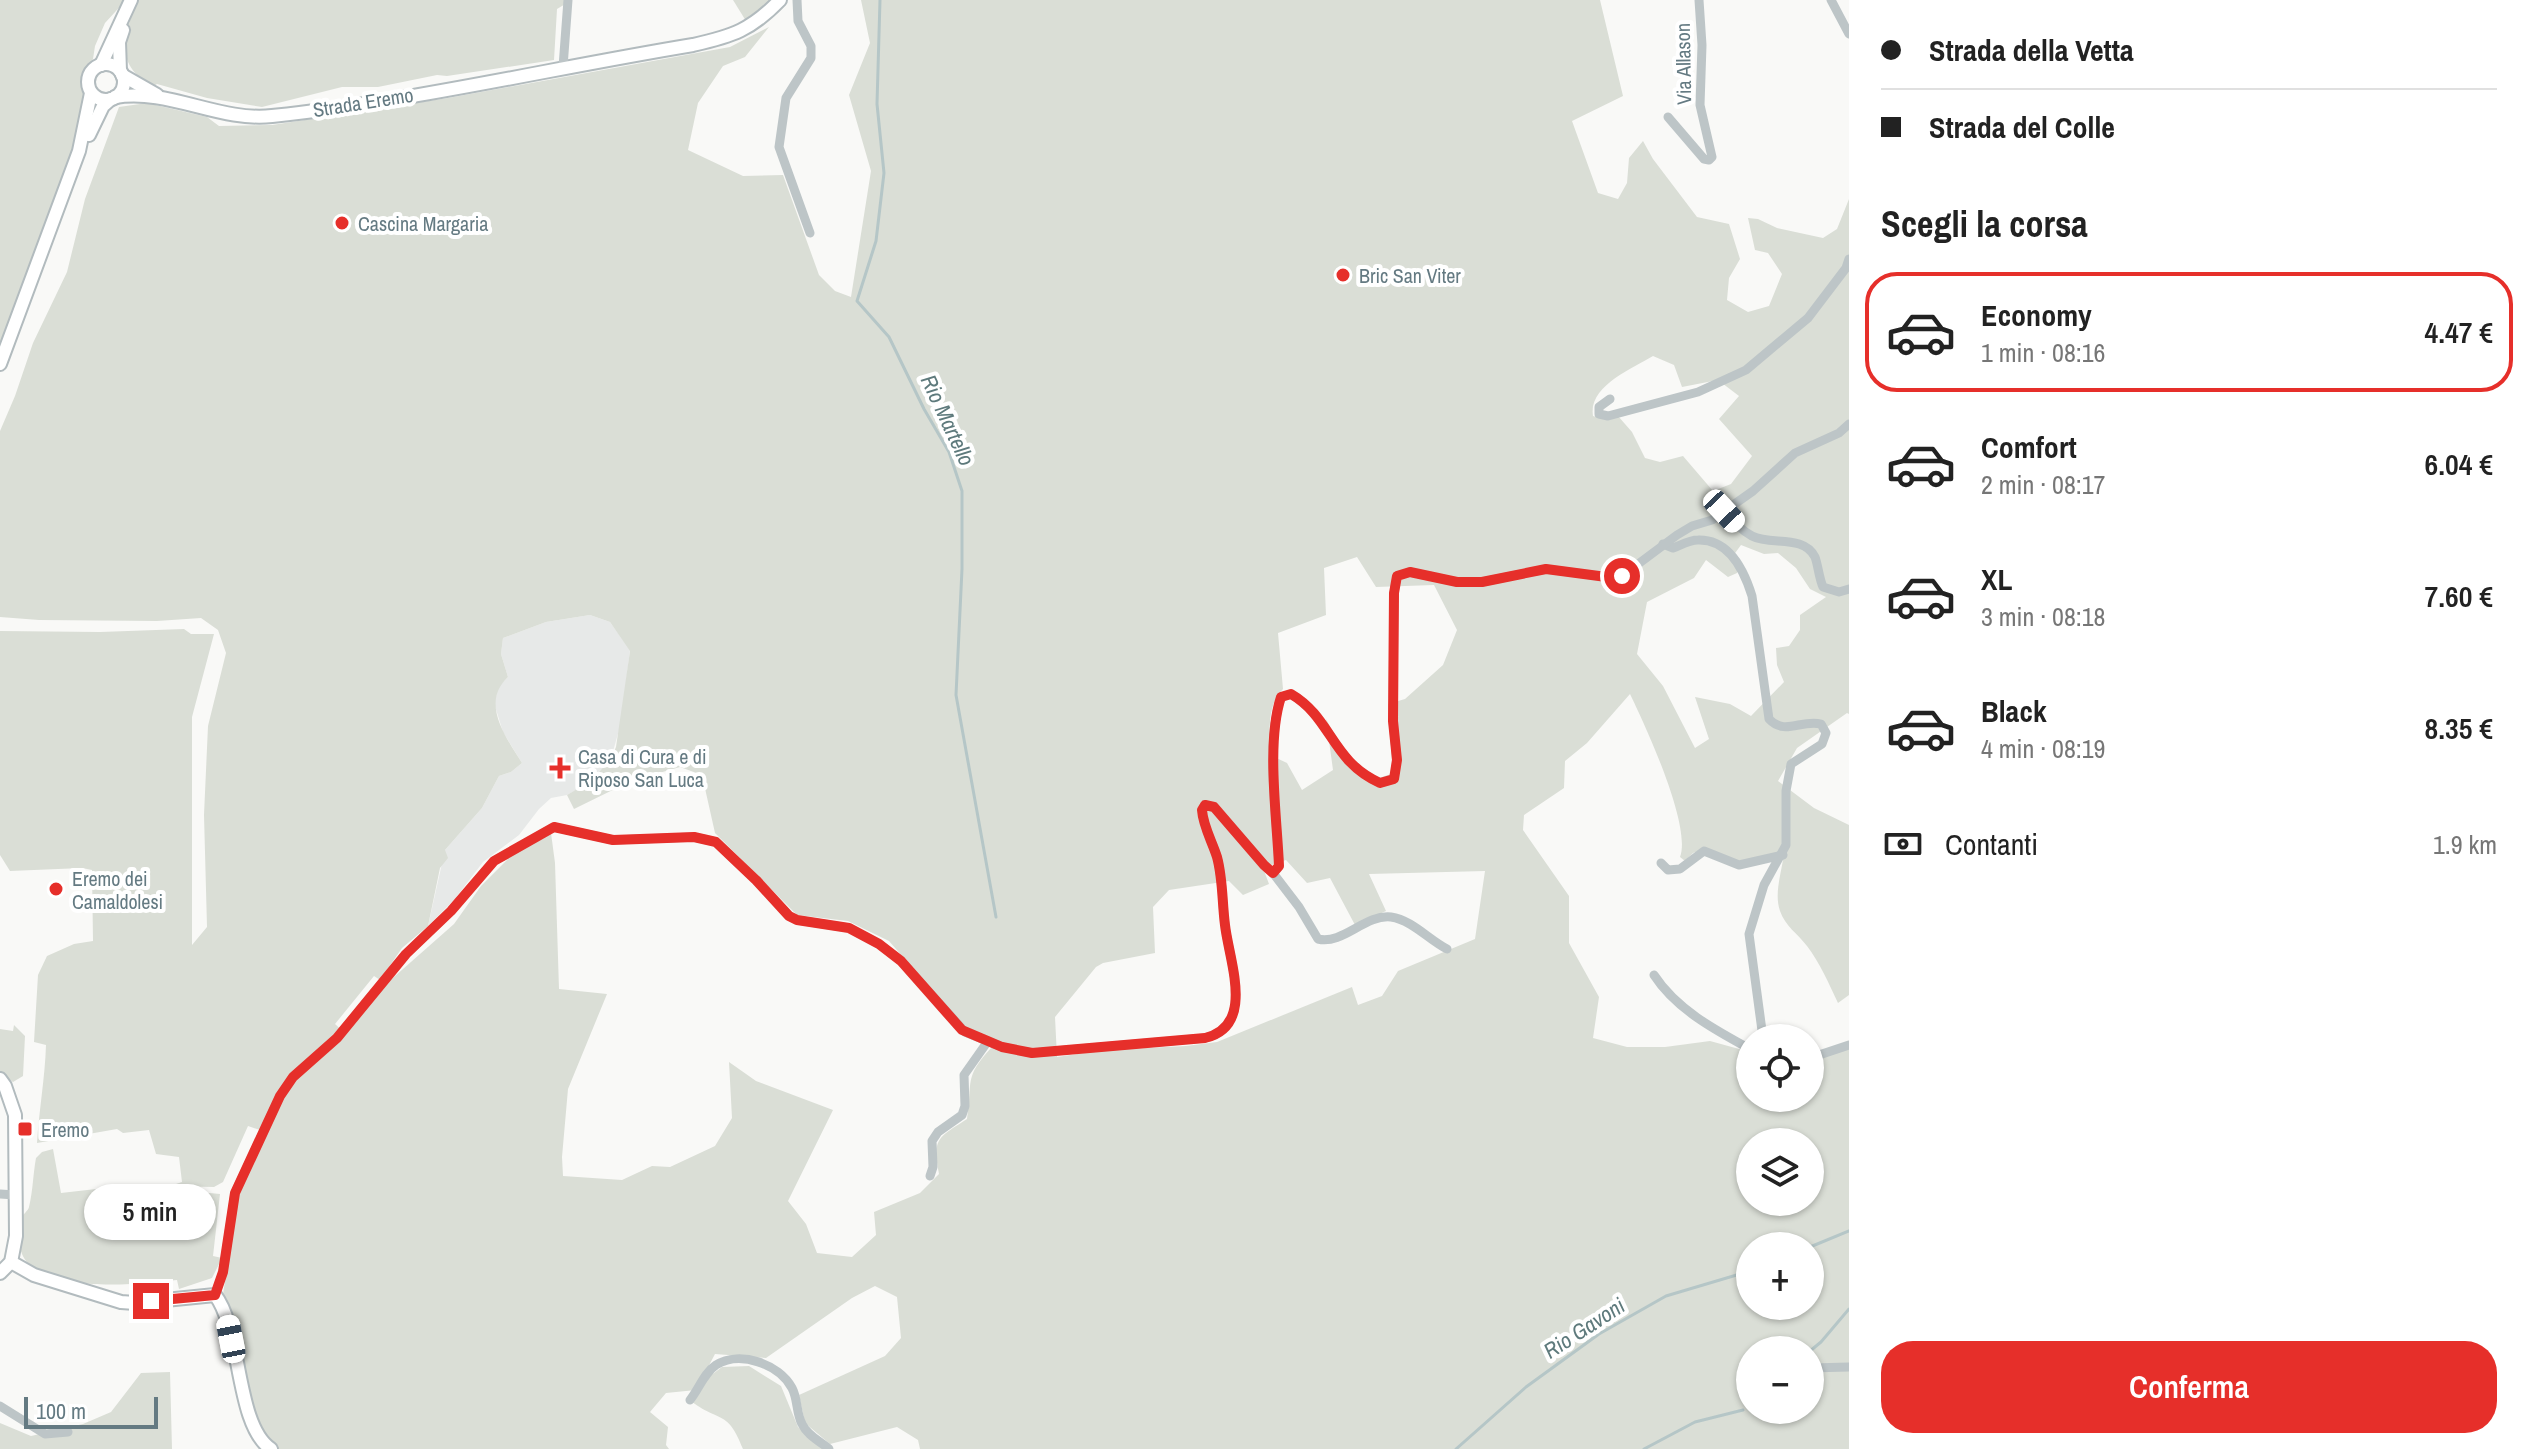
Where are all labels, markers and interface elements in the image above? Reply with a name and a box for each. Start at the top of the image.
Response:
street label: Via Allason [1669,23,1697,105]
text: Strada della Vetta [1929,30,2134,70]
street label: Strada Eremo [311,81,415,123]
text: Strada del Colle [1929,107,2115,147]
text: Scegli la corsa [1881,200,2088,248]
place label: Cascina Margaria [358,210,488,237]
marker: Cascina Margaria [333,214,351,232]
place label: Bric San Viter [1359,262,1461,289]
marker: Bric San Viter [1334,266,1352,284]
text: Economy [1981,295,2092,335]
icon: car [1885,296,1957,368]
text: 4.47 € [2425,312,2493,352]
text: 1 min · 08:16 [1981,335,2105,370]
water label: Rio Martello [914,370,982,470]
text: Comfort [1981,427,2077,467]
icon: car [1885,428,1957,500]
text: 6.04 € [2425,444,2493,484]
text: 2 min · 08:17 [1981,467,2105,502]
car [1699,485,1749,537]
route start [1604,558,1640,594]
text: XL [1981,559,2012,599]
icon: car [1885,560,1957,632]
text: 7.60 € [2425,576,2493,616]
text: 3 min · 08:18 [1981,599,2105,634]
text: Black [1981,691,2047,731]
icon: car [1885,692,1957,764]
text: 8.35 € [2425,708,2493,748]
text: 4 min · 08:19 [1981,731,2105,766]
place label: Casa di Cura e di Riposo San Luca [578,743,707,793]
marker: Casa di Cura e di Riposo San Luca [549,757,571,779]
icon: cash [1881,822,1925,866]
text: Contanti [1945,824,2038,864]
text: 1.9 km [2433,827,2497,862]
place label: Eremo dei Camaldolesi [72,865,163,915]
marker: Eremo dei Camaldolesi [47,880,65,898]
map controls [1736,1024,1824,1424]
button: locate [1736,1024,1824,1112]
place label: Eremo [41,1116,89,1143]
marker: Eremo [16,1120,34,1138]
button: layers [1736,1128,1824,1216]
callout: 5 min [85,1185,217,1241]
text: 5 min [123,1194,177,1229]
button: + [1736,1232,1824,1320]
route end [133,1283,169,1319]
water label: Rio Gavoni [1538,1291,1630,1365]
car [215,1313,247,1365]
button: − [1736,1336,1824,1424]
button: Conferma [1881,1341,2497,1433]
scale bar [24,1393,158,1429]
text: 100 m [36,1396,86,1426]

